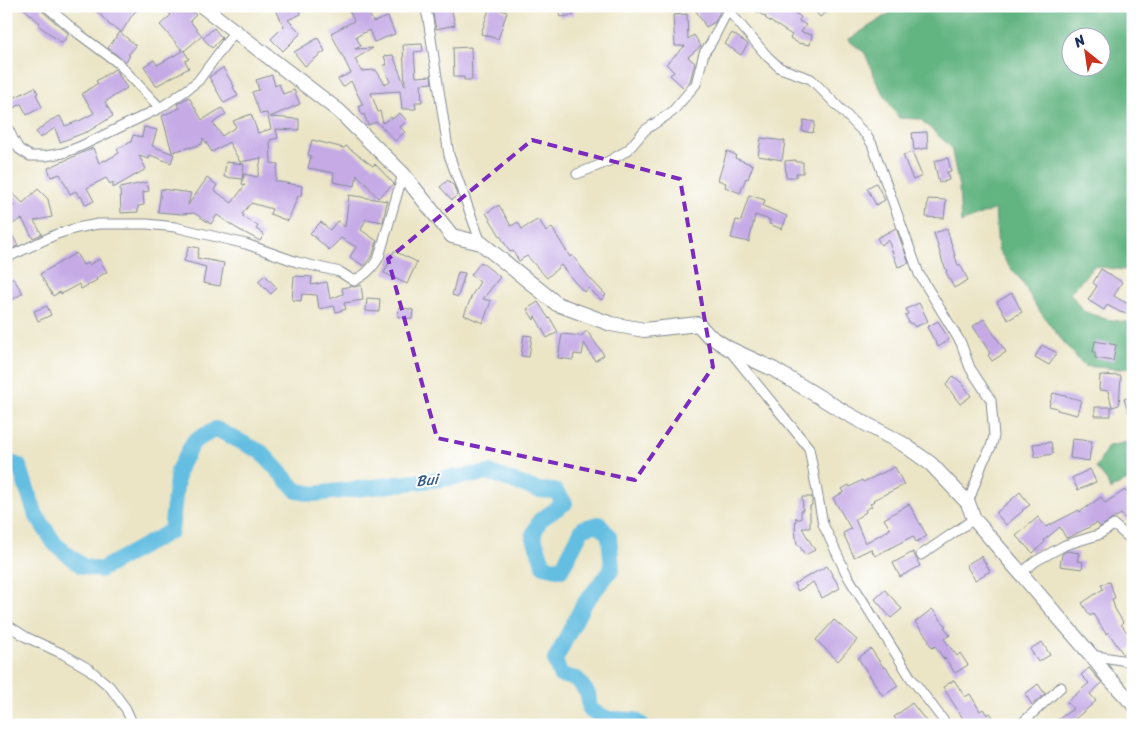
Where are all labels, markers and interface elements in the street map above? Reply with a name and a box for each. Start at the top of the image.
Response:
north arrow [1062,28,1112,78]
text: N [1068,28,1090,55]
water label: Bui [415,465,442,494]

